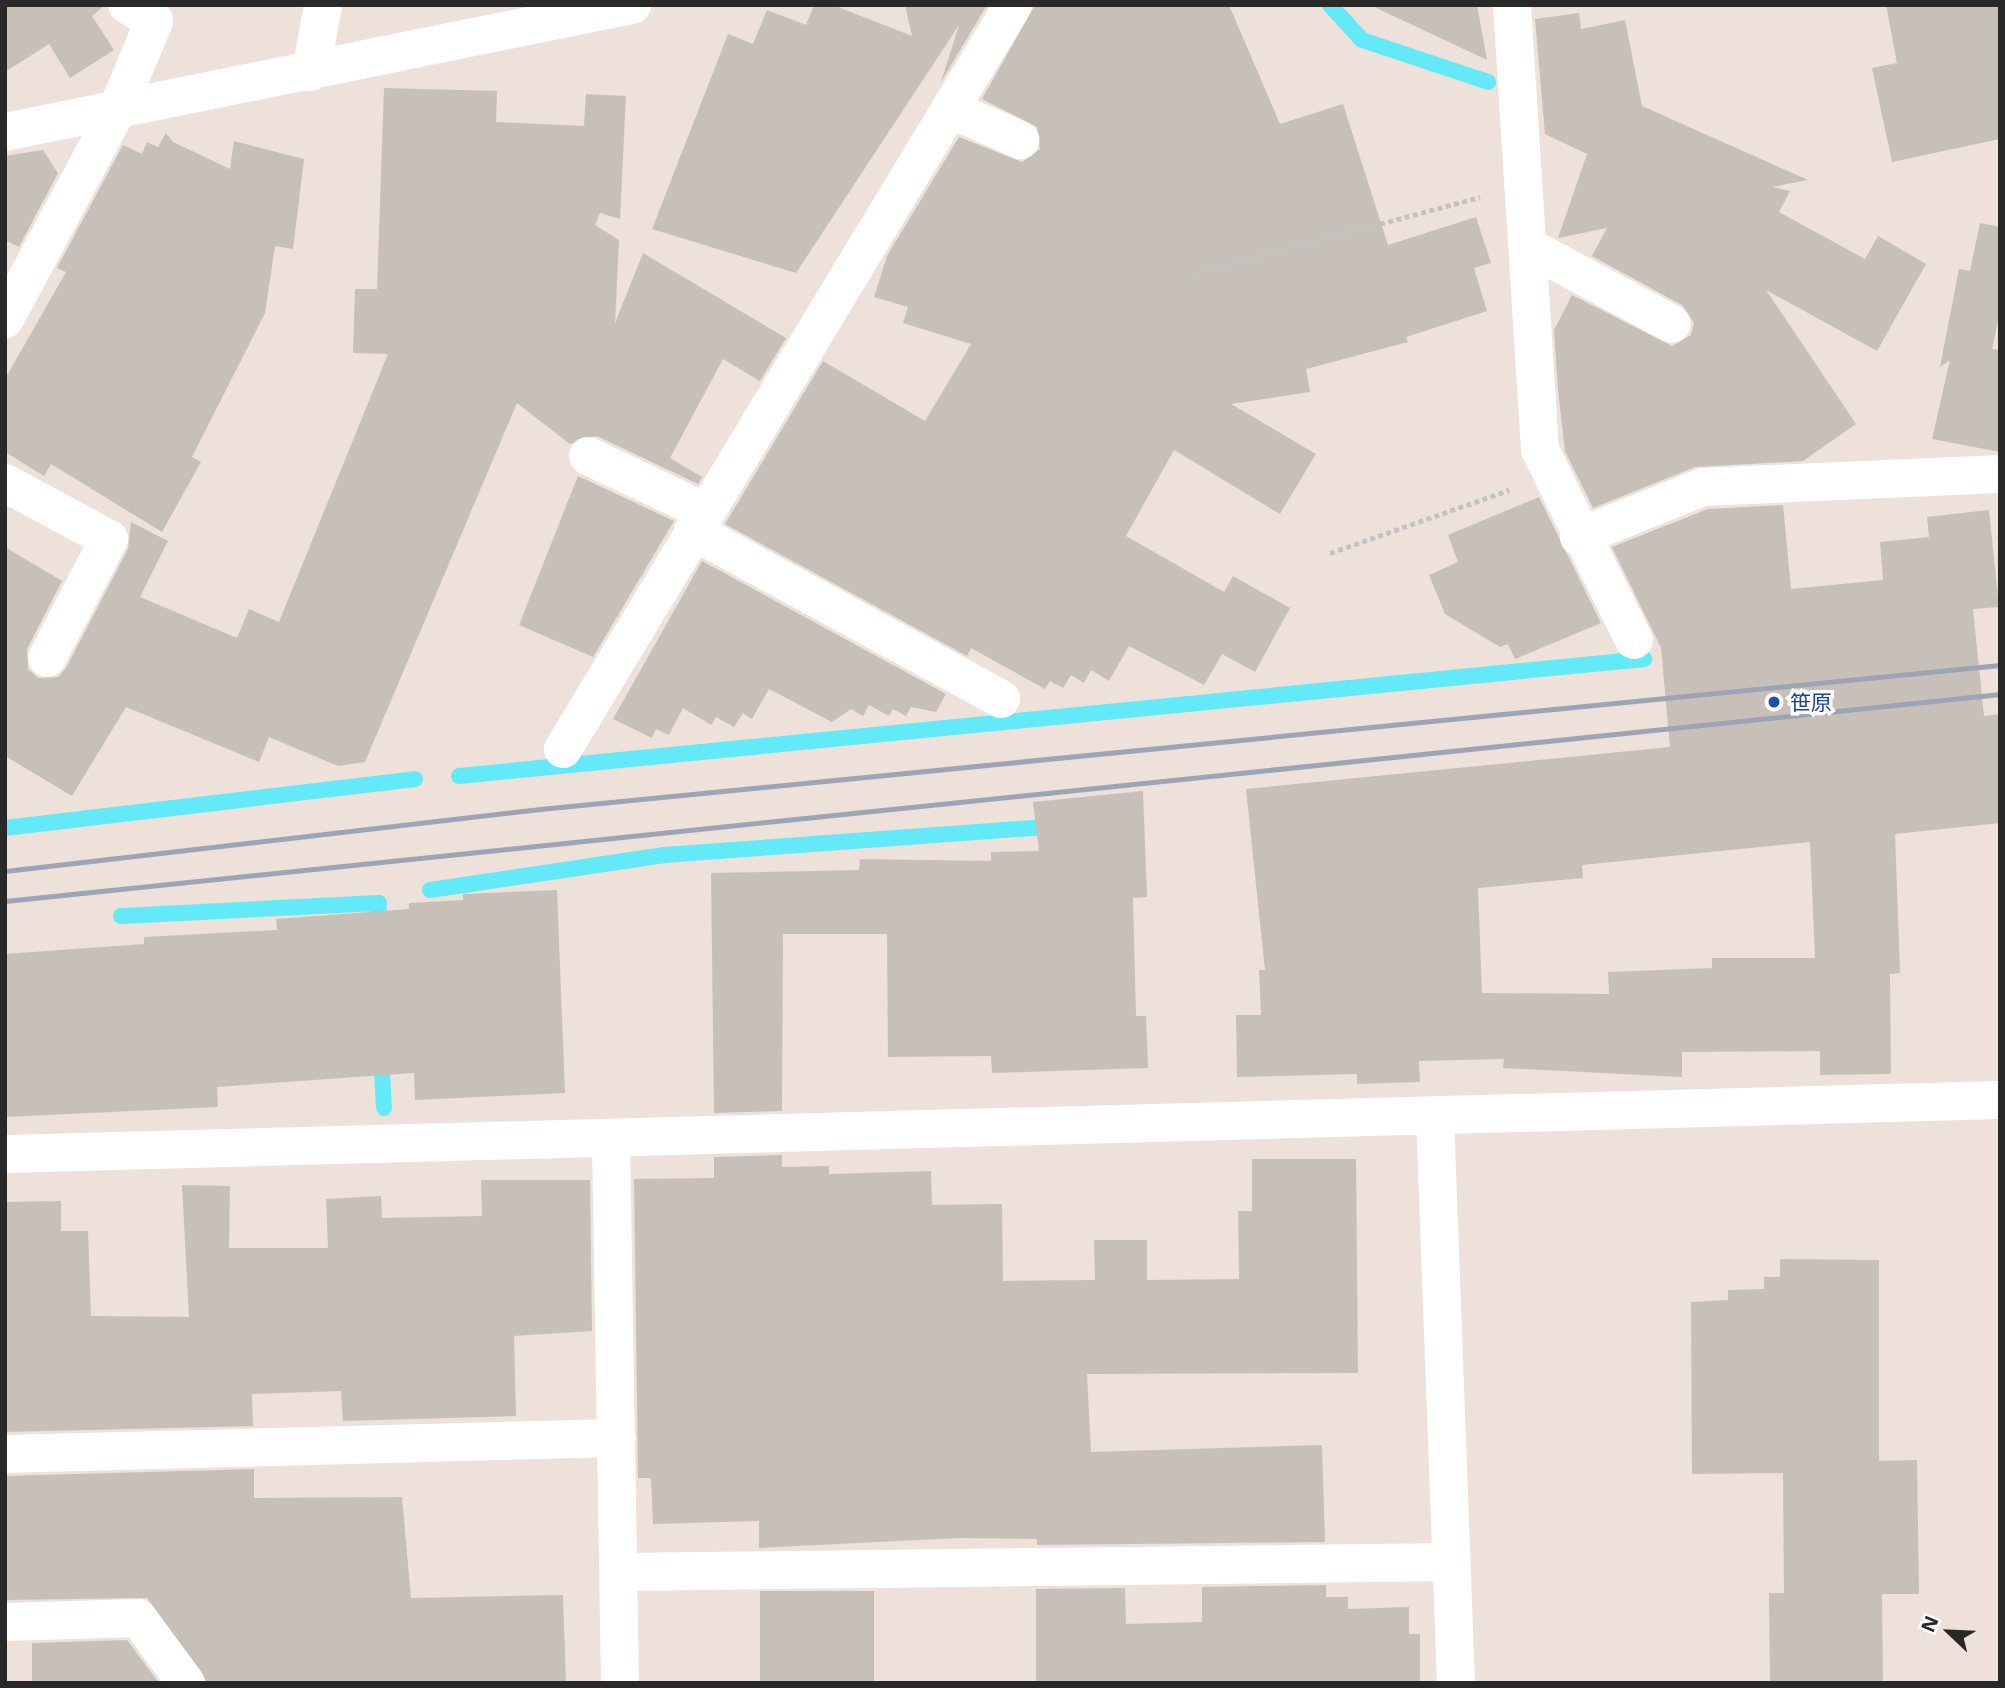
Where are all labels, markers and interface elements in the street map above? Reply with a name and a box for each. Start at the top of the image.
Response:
place label: 笹原 [1790,689,1832,715]
marker: 笹原 [1764,692,1784,712]
north arrow [1914,1597,1984,1667]
text: N [1915,1612,1945,1636]

